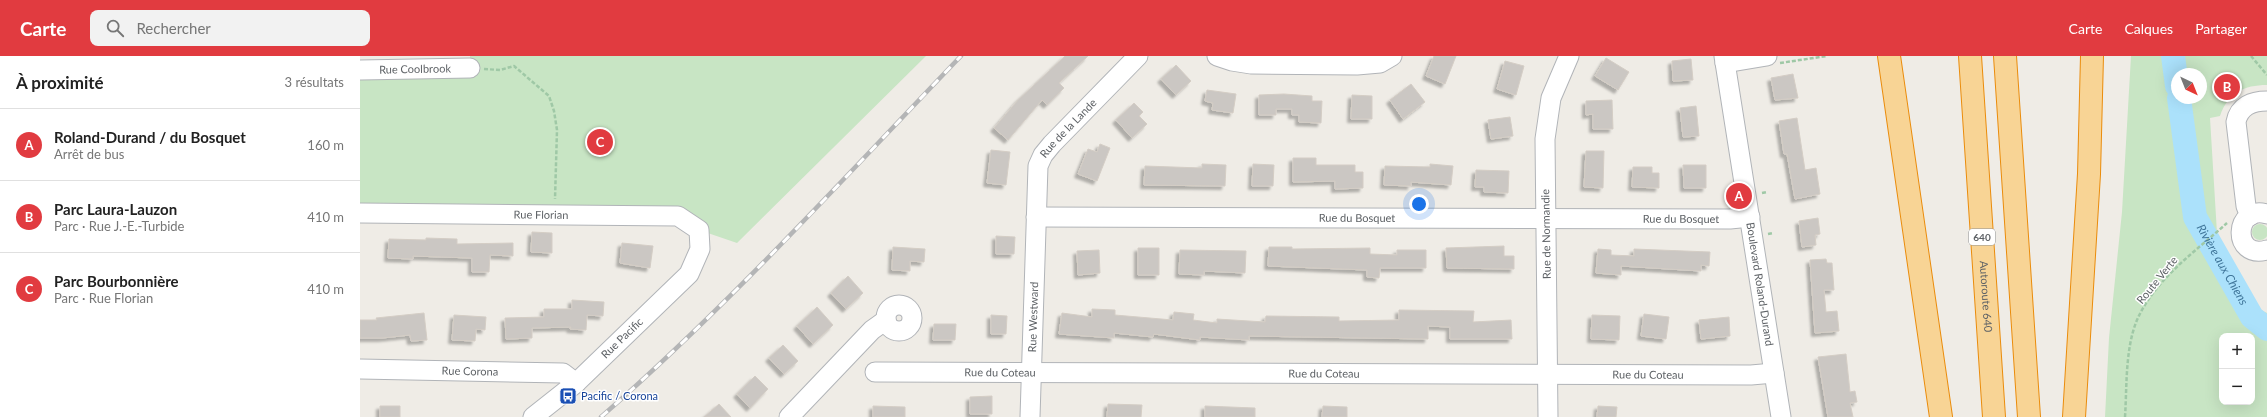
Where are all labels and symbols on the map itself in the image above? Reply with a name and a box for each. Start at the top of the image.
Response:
street label: Rue Coolbrook [379,61,451,76]
north arrow [2171,68,2207,104]
pin: B [2214,72,2240,102]
street label: Rue de la Lande [1037,95,1099,160]
pin: C [587,127,613,157]
pin: A [1726,181,1752,211]
street label: Rue de Normandie [1538,189,1553,279]
your location [1409,194,1429,214]
street label: Rue Florian [514,207,568,221]
street label: Rue du Bosquet [1319,211,1395,224]
street label: Rue du Bosquet [1643,212,1719,225]
street label: Boulevard Roland-Durand [1744,221,1777,347]
water label: Rivière aux Chiens [2194,221,2252,308]
road number: 640 [1969,229,1995,245]
street label: Route Verte [2134,253,2180,306]
street label: Autoroute 640 [1978,260,1995,333]
street label: Rue Westward [1025,282,1040,353]
street label: Rue Pacific [598,315,645,361]
street label: Rue Corona [442,364,498,378]
street label: Rue du Coteau [964,365,1036,379]
street label: Rue du Coteau [1288,366,1360,380]
street label: Rue du Coteau [1612,368,1684,381]
bus stop icon: Pacific / Corona [558,386,578,406]
place label: Pacific / Corona [581,389,658,402]

